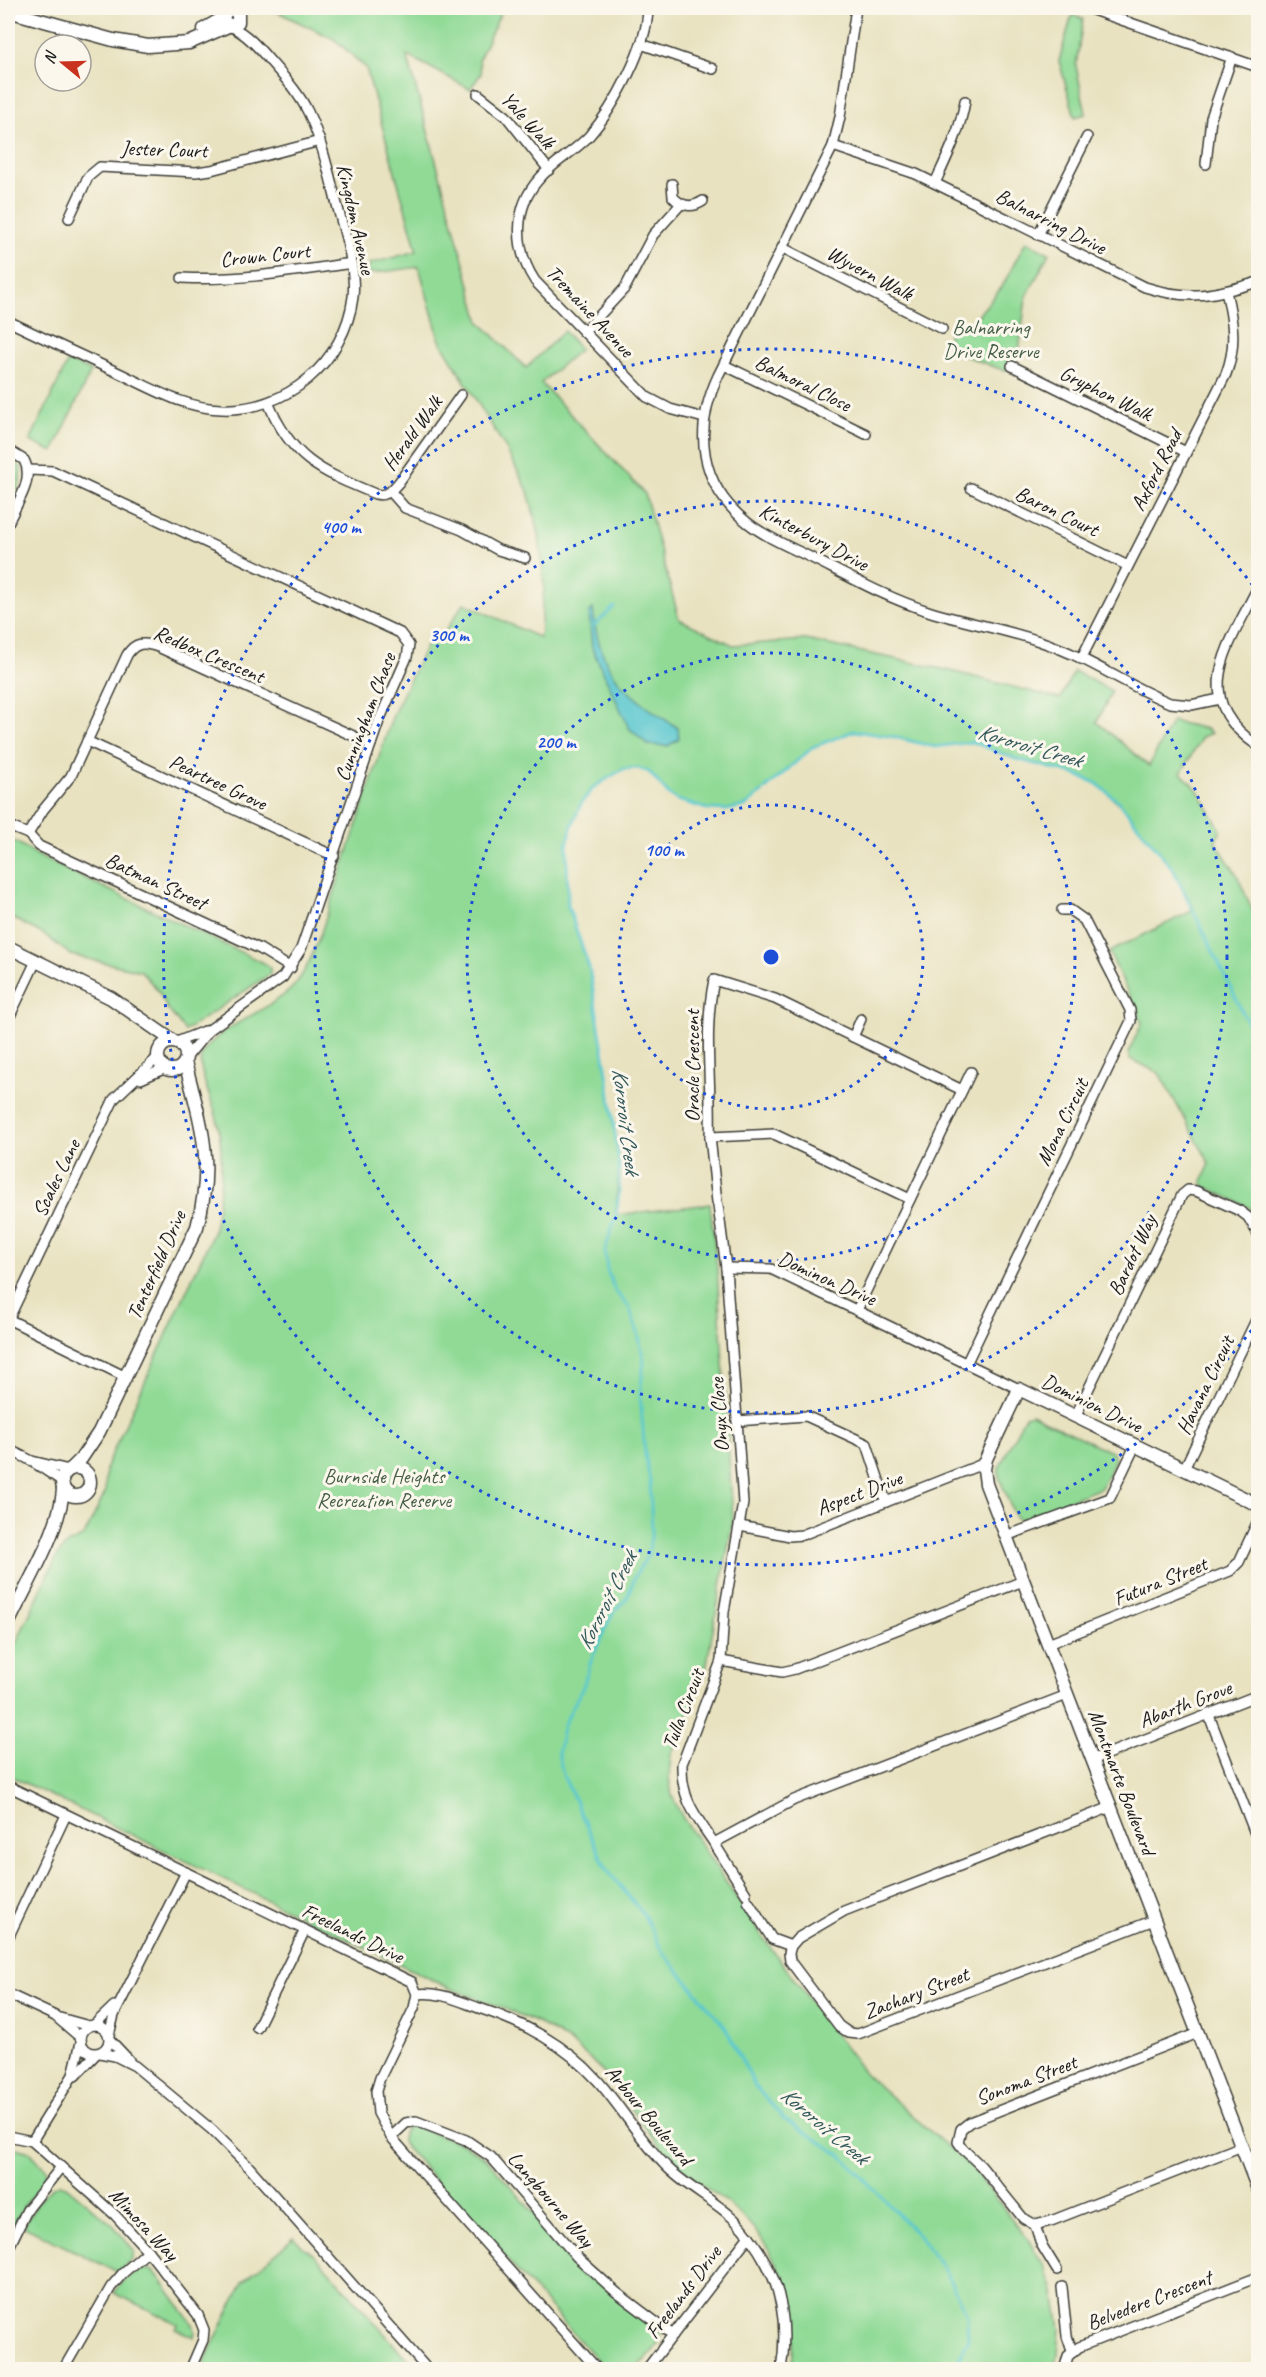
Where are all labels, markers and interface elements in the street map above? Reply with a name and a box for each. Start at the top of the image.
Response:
north arrow [33,33,93,93]
text: N [39,48,62,66]
street label: Yale Walk [495,86,562,155]
street label: Jester Court [119,134,210,164]
street label: Kingdom Avenue [331,161,382,278]
street label: Balnarring Drive [992,182,1112,260]
street label: Crown Court [219,237,313,273]
street label: Wyvern Walk [823,240,918,307]
street label: Tremaine Avenue [541,259,641,364]
park label: Balnarring Drive Reserve [943,314,1040,364]
street label: Balmoral Close [751,349,856,418]
street label: Gryphon Walk [1056,360,1158,427]
street label: Herald Walk [376,389,449,476]
street label: Axford Road [1125,422,1189,515]
street label: Baron Court [1011,480,1105,543]
street label: Kinterbury Drive [755,497,874,577]
text: 400 m [322,516,362,538]
street label: Redbox Crescent [150,619,270,690]
text: 300 m [430,624,470,646]
street label: Cunningham Chase [329,648,402,785]
water label: Kororoit Creek [975,718,1089,775]
text: 200 m [537,731,577,753]
street label: Peartree Grove [165,748,272,816]
text: 100 m [645,839,685,861]
street label: Batman Street [101,846,213,917]
centre of rings [761,947,781,967]
street label: Oracle Crescent [679,1008,705,1122]
water label: Kororoit Creek [606,1067,647,1180]
street label: Mona Circuit [1030,1072,1095,1170]
street label: Scales Lane [26,1133,87,1221]
street label: Tenterfield Drive [120,1206,192,1323]
street label: Bardot Way [1102,1209,1163,1300]
street label: Dominon Drive [774,1245,881,1312]
street label: Havana Circuit [1170,1330,1241,1439]
street label: Dominion Drive [1038,1368,1147,1439]
street label: Onyx Close [703,1376,735,1453]
park label: Burnside Heights Recreation Reserve [317,1463,452,1513]
street label: Aspect Drive [813,1464,907,1521]
water label: Kororoit Creek [570,1543,645,1654]
street label: Futura Street [1110,1550,1212,1611]
street label: Tulla Circuit [656,1663,711,1753]
street label: Abarth Grove [1135,1674,1236,1734]
street label: Montmarte Boulevard [1082,1706,1163,1861]
street label: Freelands Drive [298,1897,409,1969]
street label: Zachary Street [860,1960,974,2025]
street label: Sonoma Street [972,2048,1082,2111]
street label: Arbour Boulevard [600,2060,701,2173]
water label: Kororoit Creek [775,2081,877,2173]
street label: Langbourne Way [502,2146,601,2254]
street label: Mimosa Way [104,2182,186,2267]
street label: Freelands Drive [639,2239,727,2344]
street label: Belvedere Crescent [1083,2263,1218,2336]

